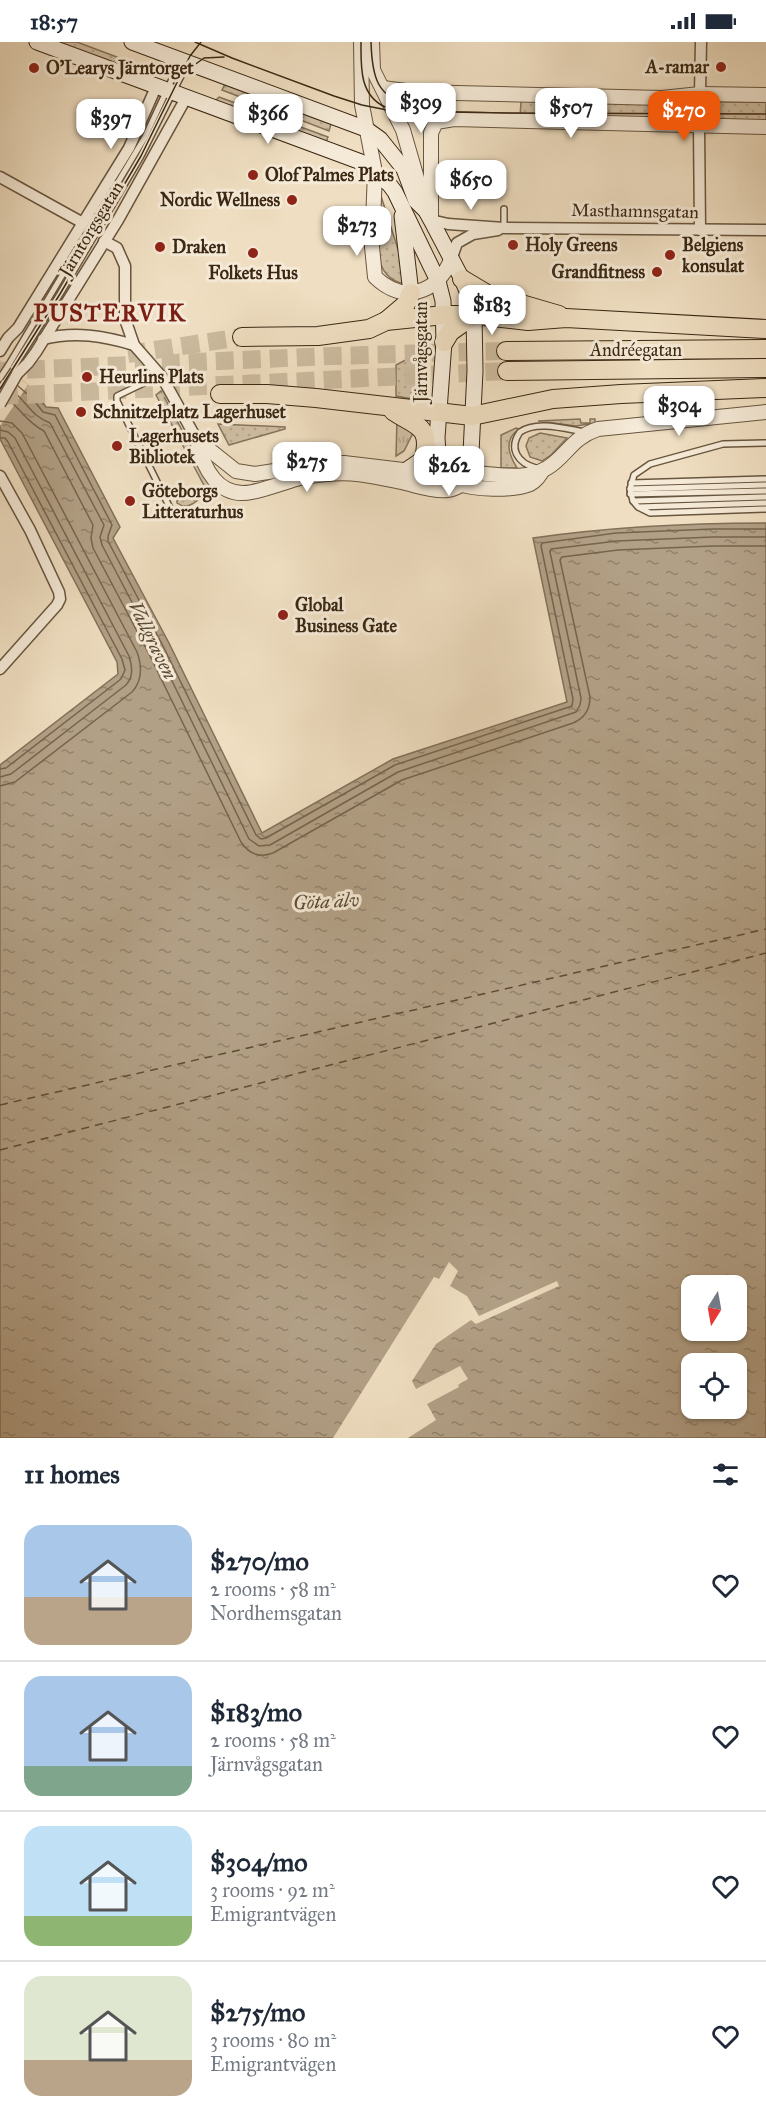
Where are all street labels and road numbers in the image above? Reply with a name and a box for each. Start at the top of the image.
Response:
street label: Järntorgsgatan [53,177,129,283]
street label: Masthamnsgatan [571,199,699,224]
street label: Järnvågsgatan [410,301,433,405]
street label: Andréegatan [589,339,682,362]

